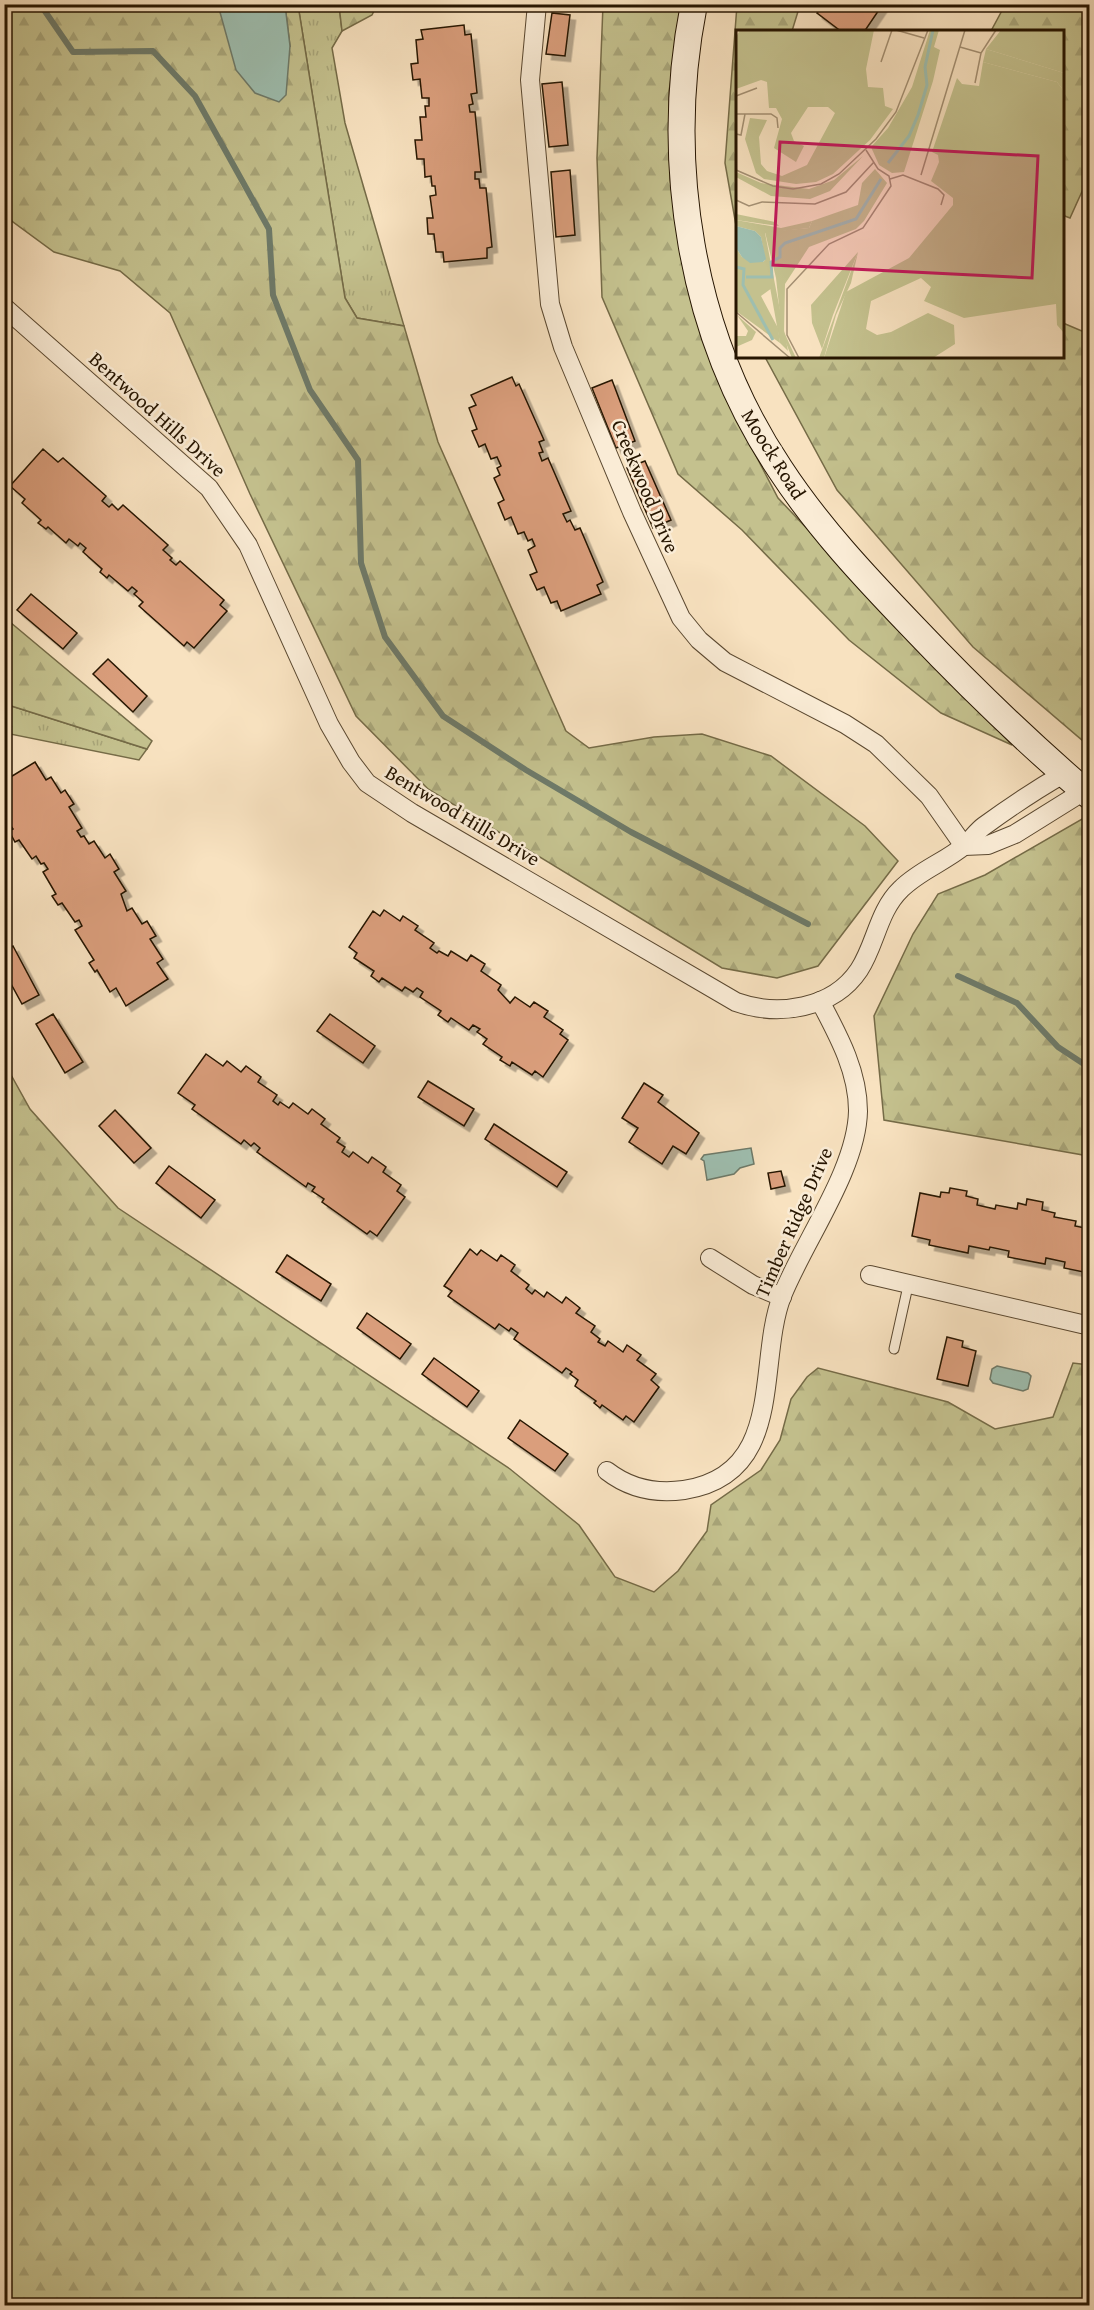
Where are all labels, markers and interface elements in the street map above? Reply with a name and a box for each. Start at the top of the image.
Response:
inset map [736,30,1064,358]
street label: Bentwood Hills Drive [83,344,233,484]
street label: Moock Road [735,403,813,505]
street label: Creekwood Drive [605,415,687,557]
street label: Bentwood Hills Drive [380,757,546,873]
street label: Timber Ridge Drive [747,1142,839,1302]

